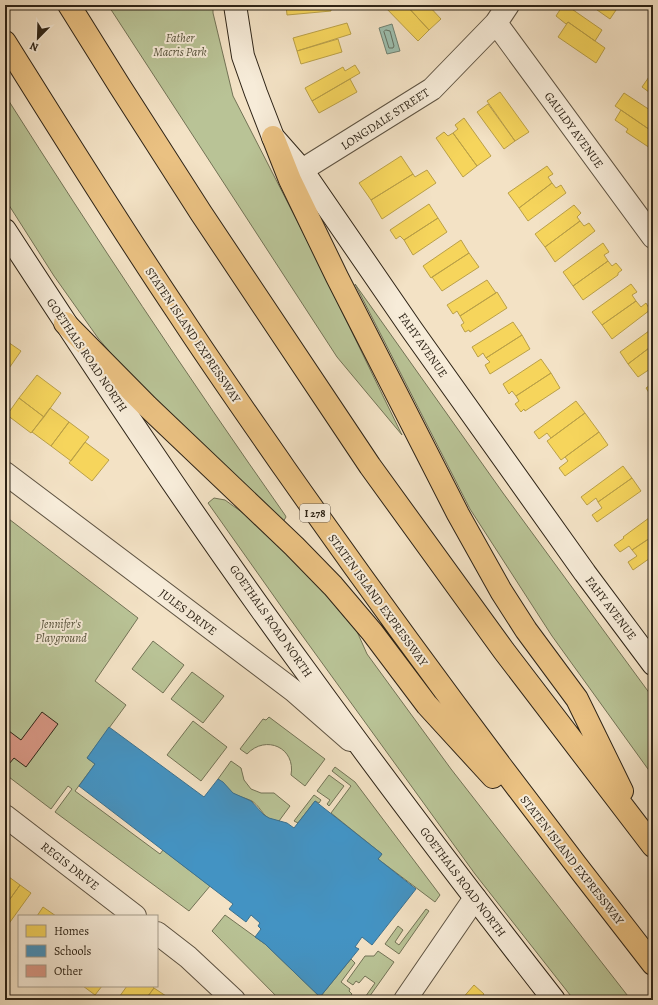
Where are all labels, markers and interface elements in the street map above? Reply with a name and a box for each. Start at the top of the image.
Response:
north arrow [18,18,58,58]
park label: Father Macris Park [153,30,207,60]
text: N [28,38,41,55]
street label: LONGDALE STREET [338,84,433,154]
street label: GAULDY AVENUE [541,89,607,171]
street label: STATEN ISLAND EXPRESSWAY [142,264,245,406]
street label: GOETHALS ROAD NORTH [43,295,131,415]
street label: FAHY AVENUE [395,309,451,381]
road number: I 278 [300,504,330,522]
street label: STATEN ISLAND EXPRESSWAY [325,531,432,670]
street label: GOETHALS ROAD NORTH [226,562,316,680]
street label: FAHY AVENUE [582,573,640,643]
street label: JULES DRIVE [156,585,220,639]
park label: Jennifer's Playground [35,616,87,646]
street label: STATEN ISLAND EXPRESSWAY [516,792,628,928]
street label: GOETHALS ROAD NORTH [416,824,510,940]
street label: REGIS DRIVE [38,838,102,894]
legend [18,915,158,987]
text: Homes [54,923,89,939]
text: Schools [54,943,91,959]
text: Other [54,963,83,979]

